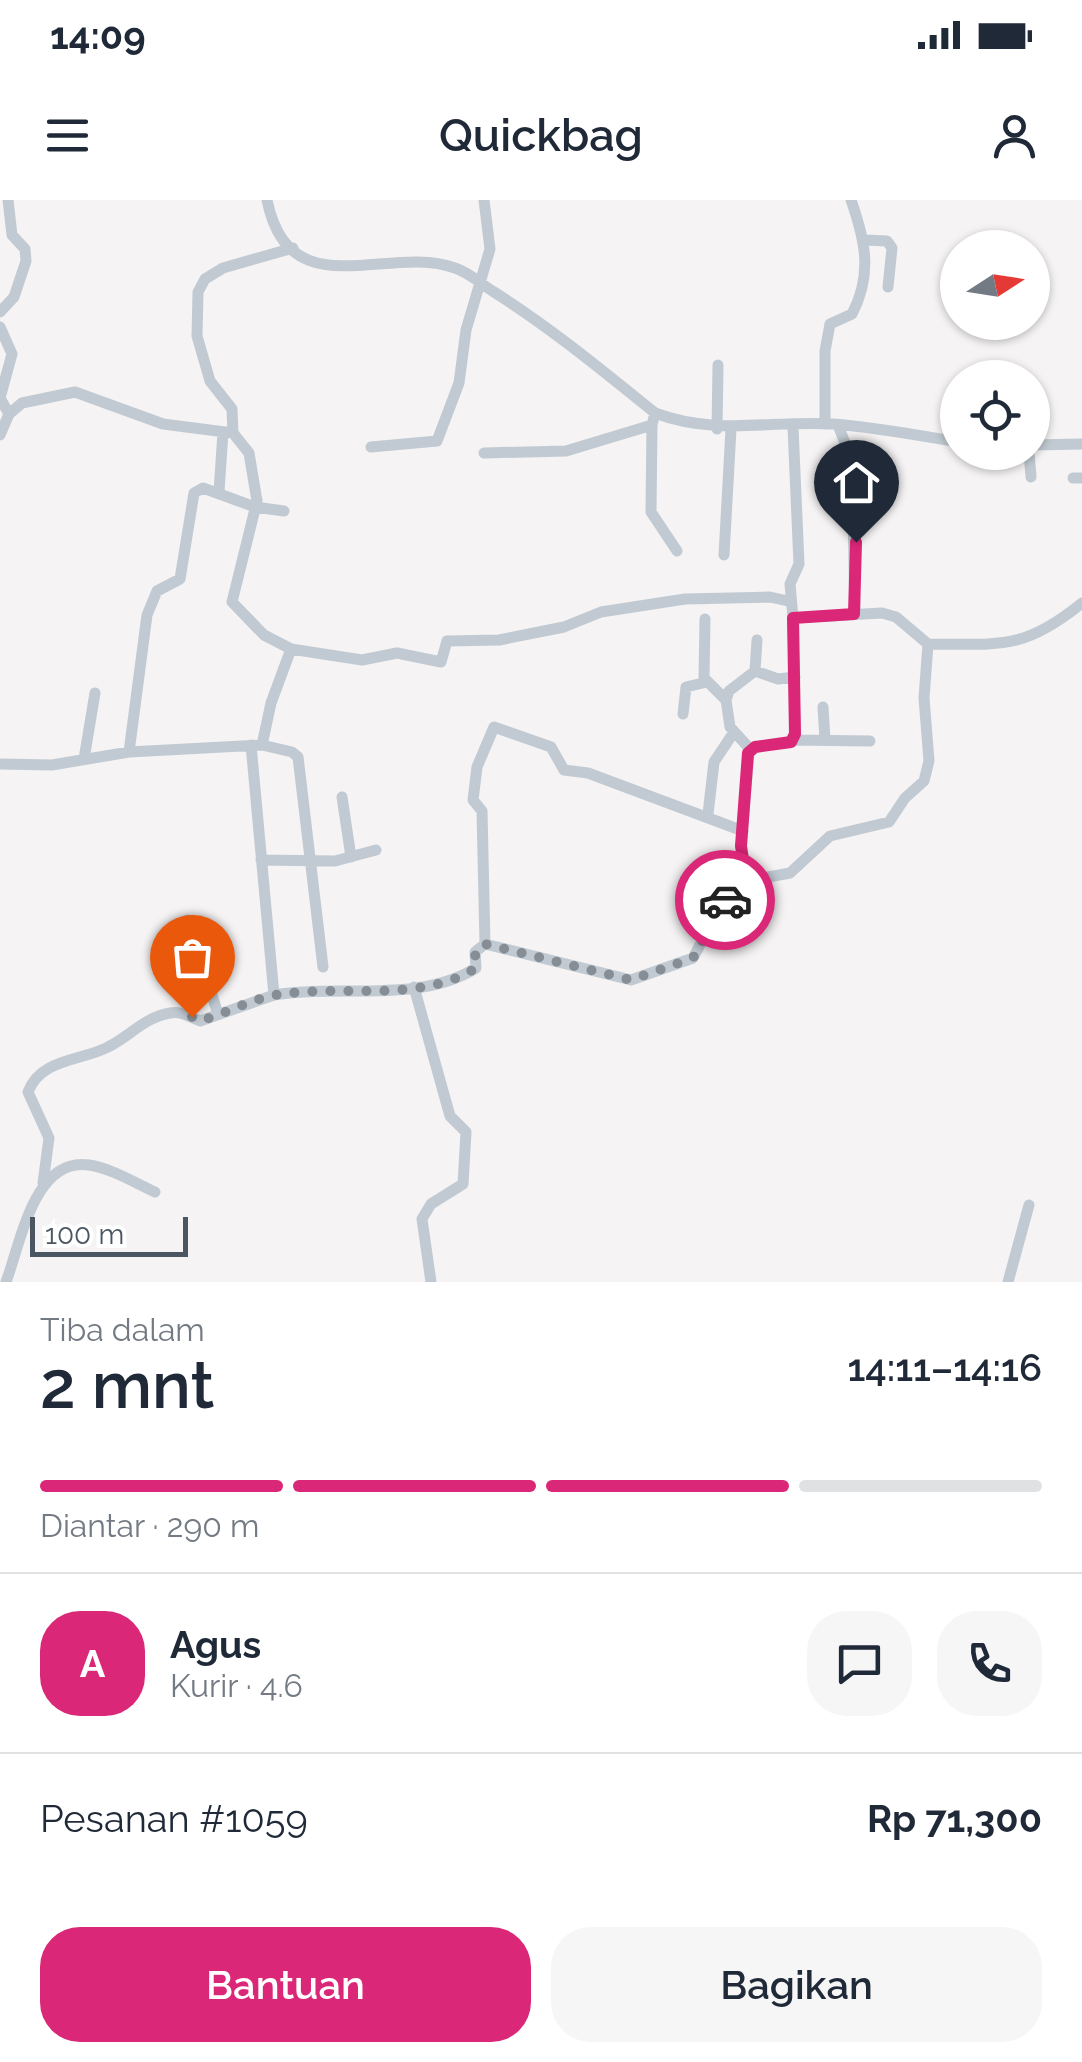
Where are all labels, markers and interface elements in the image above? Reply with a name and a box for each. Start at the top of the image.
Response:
text: 14:09 [50,13,146,58]
icon: menu [40,108,95,163]
icon: person [987,108,1042,163]
text: Quickbag [439,109,643,162]
north arrow [940,230,1050,340]
map controls [940,230,1050,470]
button: locate [940,360,1050,470]
pin [814,440,899,543]
icon: home [829,455,884,510]
courier [675,850,775,950]
icon: car [698,873,753,928]
pin [150,915,235,1018]
icon: bag [165,930,220,985]
scale bar [30,1212,188,1256]
text: 100 m [45,1218,124,1251]
text: Tiba dalam [40,1311,205,1348]
text: 14:11–14:16 [847,1345,1042,1390]
text: 2 mnt [40,1347,214,1423]
text: Diantar · 290 m [40,1507,259,1544]
button: chat [807,1611,912,1716]
button: phone [937,1611,1042,1716]
text: Agus [170,1622,261,1667]
text: A [80,1641,105,1686]
text: Kurir · 4.6 [170,1667,303,1704]
text: Pesanan #1059 [40,1796,308,1841]
text: Rp 71,300 [867,1796,1042,1841]
button: Bantuan [40,1927,531,2042]
button: Bagikan [551,1927,1042,2042]

